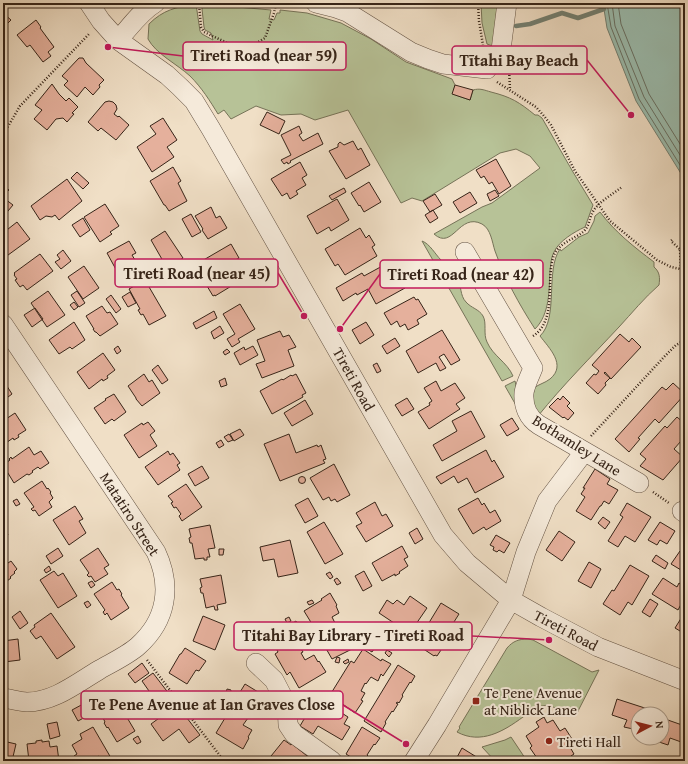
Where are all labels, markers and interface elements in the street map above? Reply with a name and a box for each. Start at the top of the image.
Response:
callout: Tireti Road (near 59) [183,42,346,70]
text: Tireti Road (near 59) [191,43,337,67]
callout: Tītahi Bay Beach [452,46,587,74]
text: Tītahi Bay Beach [460,48,579,72]
callout: Tireti Road (near 45) [115,259,278,287]
callout: Tireti Road (near 42) [380,260,543,288]
text: Tireti Road (near 45) [124,261,270,285]
text: Tireti Road (near 42) [388,262,534,286]
street label: Tireti Road [328,343,380,415]
street label: Bothamley Lane [529,409,625,481]
street label: Matatiro Street [95,468,165,561]
street label: Tireti Road [530,604,602,656]
callout: Titahi Bay Library - Tireti Road [234,622,472,650]
text: Titahi Bay Library - Tireti Road [242,623,465,647]
place label: Te Pene Avenue at Niblick Lane [484,682,582,720]
callout: Te Pene Avenue at Ian Graves Close [81,691,343,719]
text: Te Pene Avenue at Ian Graves Close [89,692,335,716]
marker: Te Pene Avenue at Niblick Lane [471,696,481,706]
north arrow [630,706,670,746]
text: N [652,720,668,730]
place label: Tireti Hall [557,731,621,752]
marker: Tireti Hall [544,736,554,746]

